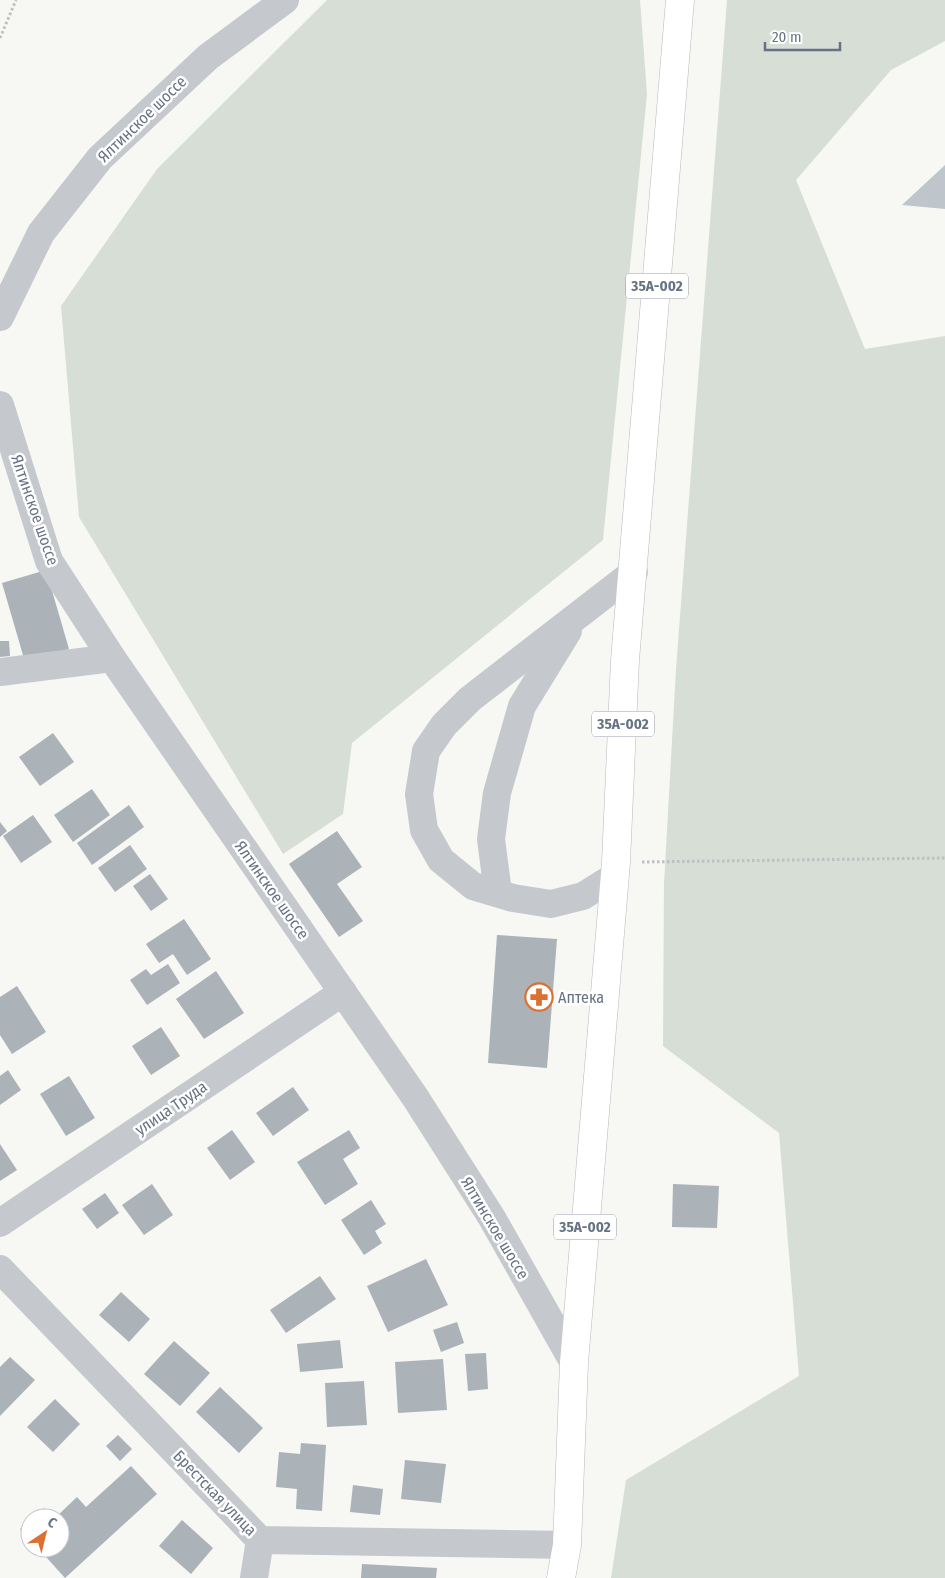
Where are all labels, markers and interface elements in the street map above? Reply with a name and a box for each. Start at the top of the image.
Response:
scale bar [765,20,840,52]
text: 20 m [772,28,802,46]
street label: Ялтинское шоссе [94,72,190,166]
road number: 35А-002 [626,274,688,298]
street label: Ялтинское шоссе [7,452,63,568]
road number: 35А-002 [592,712,654,736]
street label: Ялтинское шоссе [231,837,313,943]
pharmacy icon: Аптека [524,982,554,1012]
place label: Аптека [558,988,604,1007]
street label: улица Труда [131,1077,211,1139]
street label: Ялтинское шоссе [457,1173,533,1283]
road number: 35А-002 [554,1214,616,1240]
street label: Брестская улица [169,1446,261,1540]
north arrow [20,1508,70,1558]
text: С [44,1514,61,1532]

